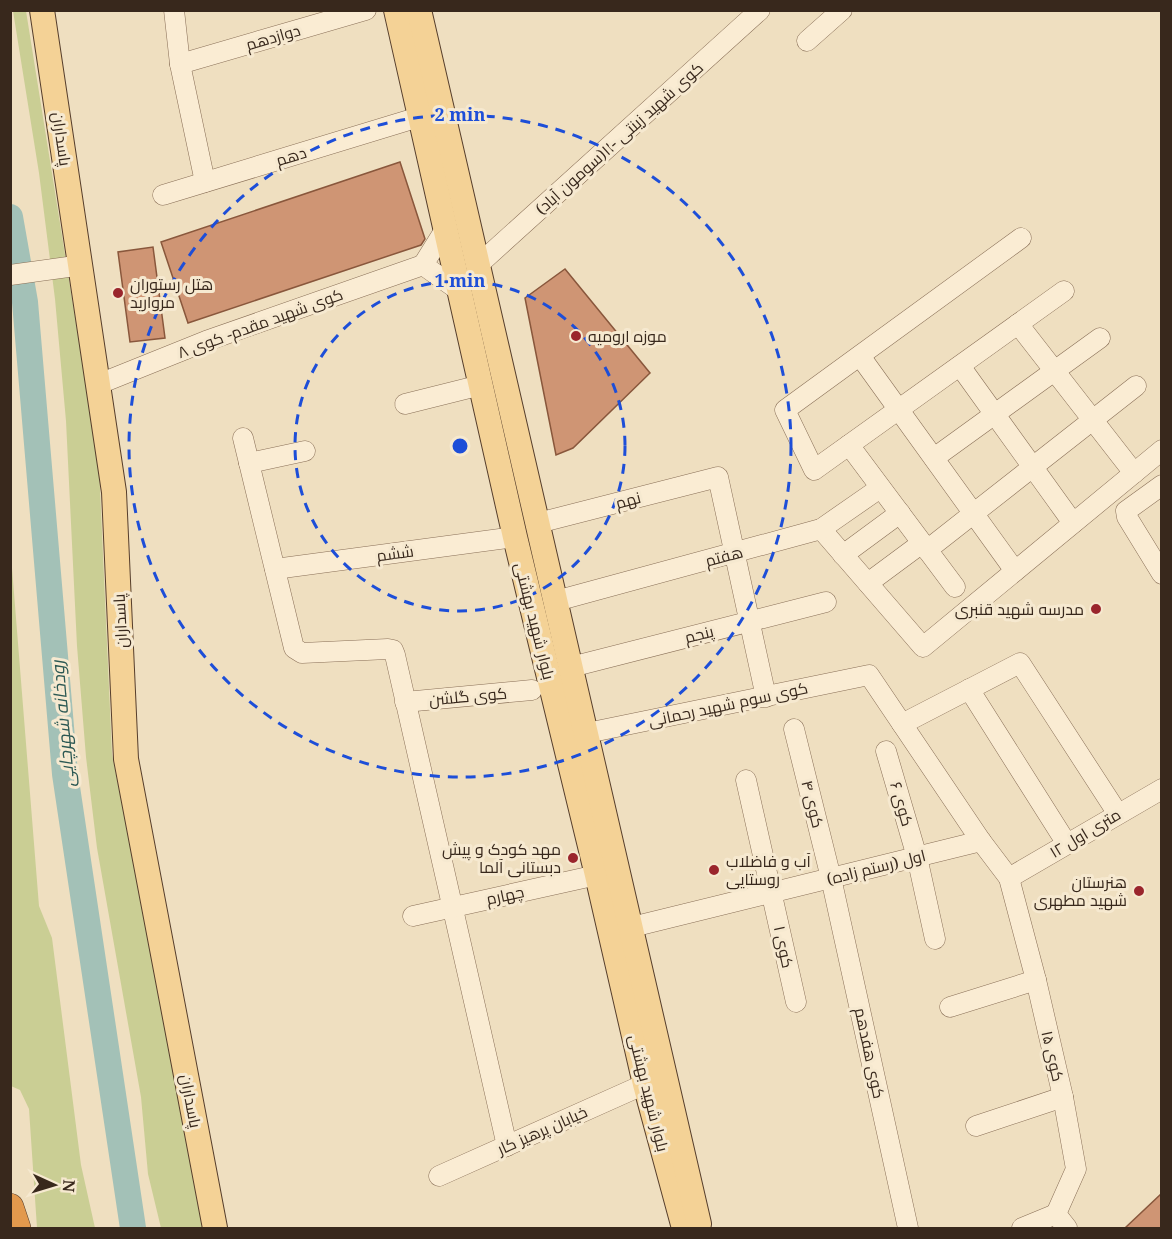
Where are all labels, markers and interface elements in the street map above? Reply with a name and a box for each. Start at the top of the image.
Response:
street label: دوازدهم [243,19,303,56]
street label: کوی شهید زینتی -۱۱(سومون آباد) [530,57,708,219]
text: 2 min [435,102,485,126]
street label: پاسداران [46,111,77,168]
street label: دهم [273,141,309,172]
text: 1 min [435,268,485,292]
place label: هتل رستوران مروارید [130,273,213,313]
street label: کوی شهید مقدم- کوی ۸ [174,283,346,364]
marker: هتل رستوران مروارید [111,286,125,300]
place label: موزه ارومیه [588,325,667,347]
marker: موزه ارومیه [569,329,583,343]
centre of rings [450,436,470,456]
street label: نهم [613,486,643,515]
street label: ششم [375,539,415,567]
street label: هفتم [703,540,746,573]
street label: بلوار شهید بهشتی [510,560,560,682]
street label: پاسداران [108,593,133,649]
place label: مدرسه شهید قنبری [955,598,1084,620]
marker: مدرسه شهید قنبری [1089,602,1103,616]
street label: پنجم [682,620,717,649]
water label: رودخانه شهرچایی [44,659,80,788]
street label: کوی سوم شهید رحمانی [646,676,810,733]
street label: کوی گلشن [428,682,508,710]
street label: کوی ۴ [796,778,830,830]
street label: کوی ۶ [885,779,919,829]
street label: ۱۲ متری اول [1045,803,1125,863]
place label: مهد کودک و پیش دبستانی آلما [442,838,561,878]
street label: اول (رستم زاده) [824,844,928,891]
place label: آب و فاضلاب روستایی [726,850,812,890]
marker: مهد کودک و پیش دبستانی آلما [566,851,580,865]
marker: آب و فاضلاب روستایی [707,863,721,877]
place label: هنرستان شهید مطهری [1034,871,1127,911]
street label: چهارم [484,880,526,911]
marker: هنرستان شهید مطهری [1132,884,1146,898]
street label: کوی ۱ [769,924,799,970]
street label: کوی هفدهم [849,1005,890,1101]
street label: کوی ۱۵ [1036,1028,1070,1084]
street label: بلوار شهید بهشتی [624,1032,674,1154]
street label: پاسداران [174,1072,207,1131]
street label: خیابان پرهیز کار [493,1100,591,1161]
north arrow [24,1155,84,1215]
text: N [58,1179,80,1193]

